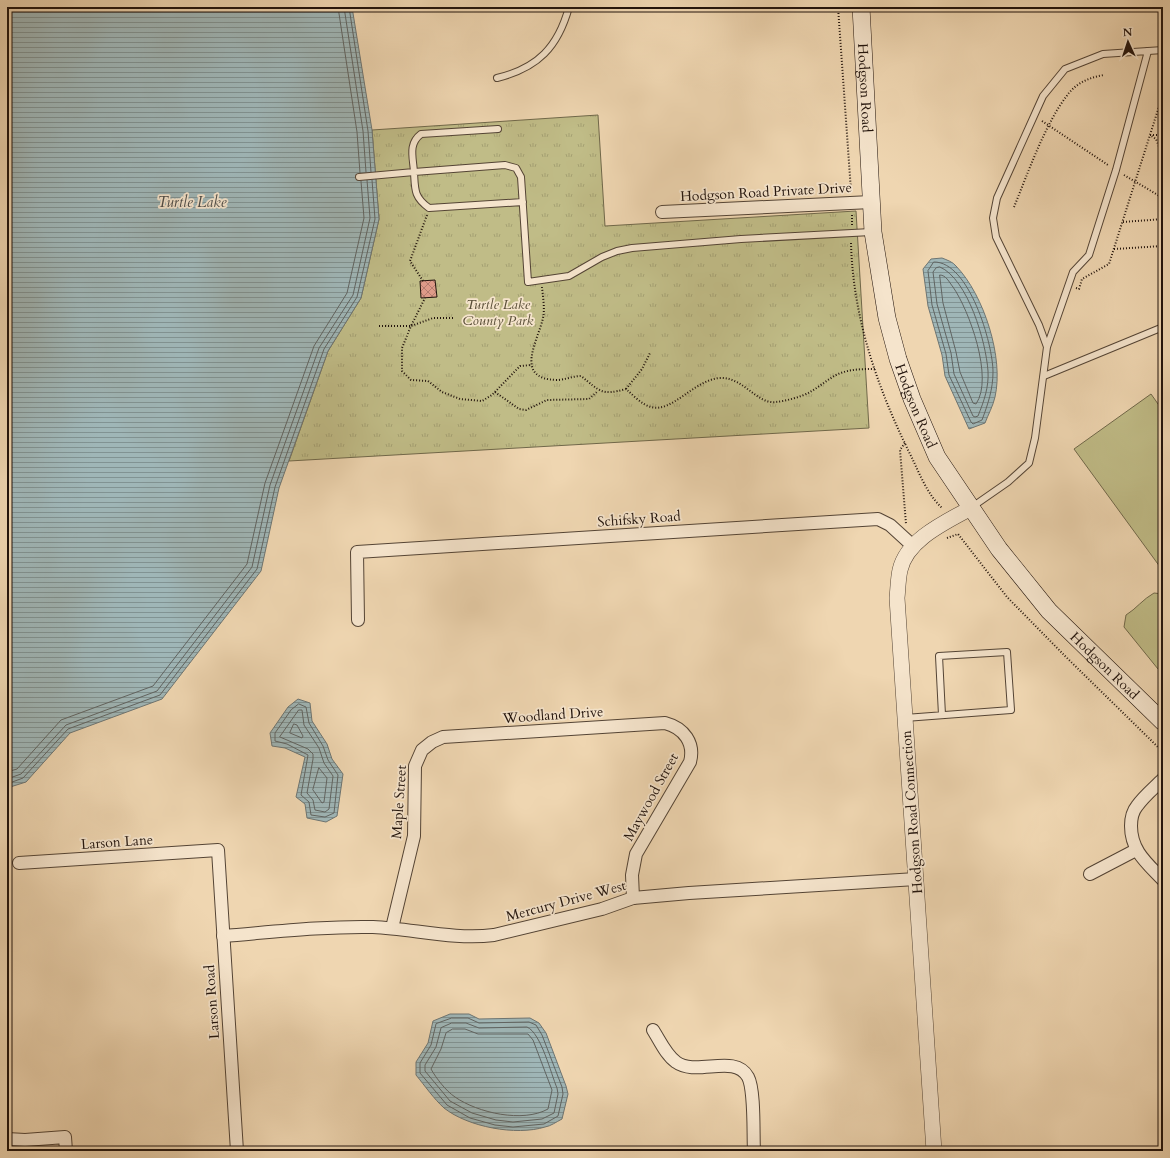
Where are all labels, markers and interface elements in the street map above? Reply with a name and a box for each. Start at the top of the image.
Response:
north arrow [1108,22,1148,62]
text: N [1122,25,1133,40]
street label: Hodgson Road [853,43,877,134]
street label: Hodgson Road Private Drive [680,178,852,206]
water label: Turtle Lake [158,192,227,212]
park label: Turtle Lake County Park [462,295,534,330]
street label: Hodgson Road [891,361,942,451]
street label: Schifsky Road [597,507,682,531]
street label: Hodgson Road [1066,627,1144,704]
street label: Woodland Drive [501,702,604,728]
street label: Hodgson Road Connection [897,730,927,894]
street label: Maywood Street [619,749,683,844]
street label: Maple Street [387,764,411,840]
street label: Larson Lane [80,830,154,854]
street label: Mercury Drive West [504,876,629,926]
street label: Larson Road [200,964,224,1040]

